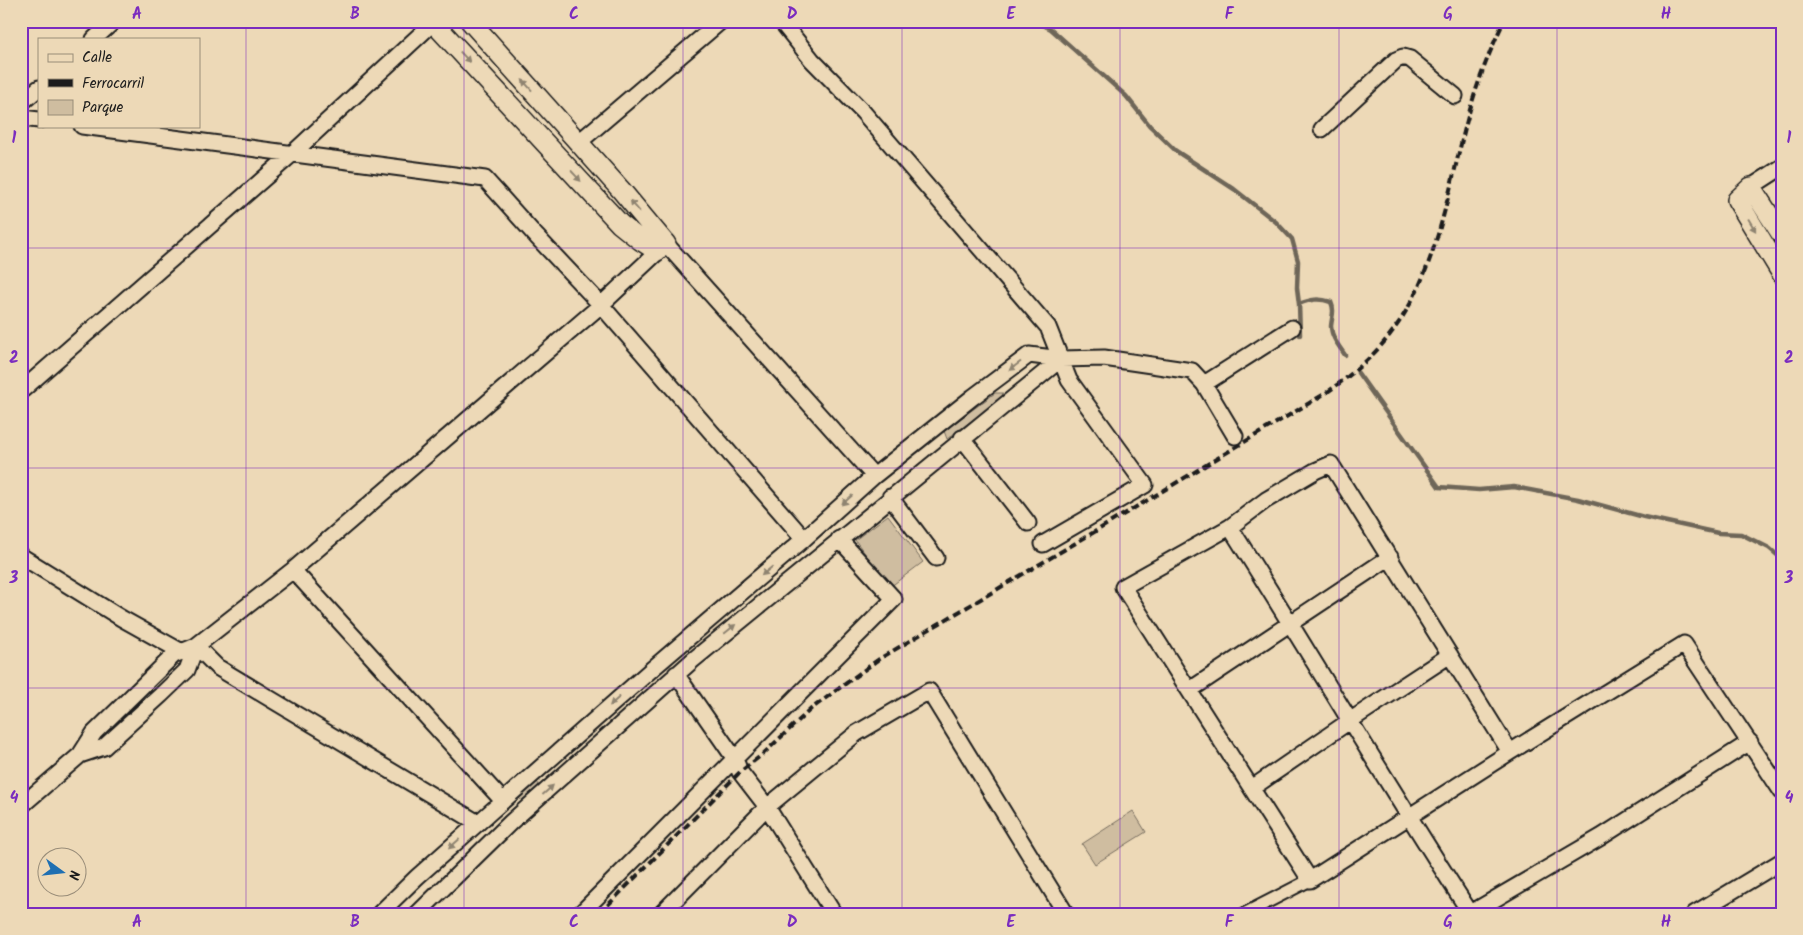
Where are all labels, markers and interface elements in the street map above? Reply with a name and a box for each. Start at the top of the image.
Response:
text: A [132,2,142,27]
text: B [350,2,360,27]
text: C [569,2,579,27]
text: D [787,2,798,27]
text: E [1007,2,1017,27]
text: F [1225,2,1235,27]
text: G [1443,2,1453,27]
text: H [1661,2,1671,27]
legend [38,38,200,128]
text: Calle [82,46,112,70]
one-way arrow [459,51,471,63]
text: Ferrocarril [82,72,145,96]
one-way arrow [521,79,533,91]
text: Parque [82,96,123,120]
text: 1 [12,126,17,151]
text: 1 [1787,126,1792,151]
one-way arrow [570,170,582,182]
one-way arrow [629,200,640,213]
one-way arrow [1748,219,1757,232]
text: 2 [9,346,19,371]
text: 2 [1784,346,1794,371]
one-way arrow [1009,360,1022,371]
one-way arrow [842,494,854,506]
one-way arrow [761,565,773,577]
text: 3 [9,566,19,591]
text: 3 [1784,566,1794,591]
one-way arrow [724,623,737,634]
one-way arrow [610,695,622,707]
one-way arrow [541,784,554,795]
text: 4 [10,786,19,811]
text: 4 [1785,786,1794,811]
one-way arrow [449,838,461,850]
north arrow [38,848,88,898]
text: N [62,868,85,882]
text: A [132,910,142,935]
text: B [350,910,360,935]
text: C [569,910,579,935]
text: D [787,910,798,935]
text: E [1007,910,1017,935]
text: F [1225,910,1235,935]
text: G [1443,910,1453,935]
text: H [1661,910,1671,935]

